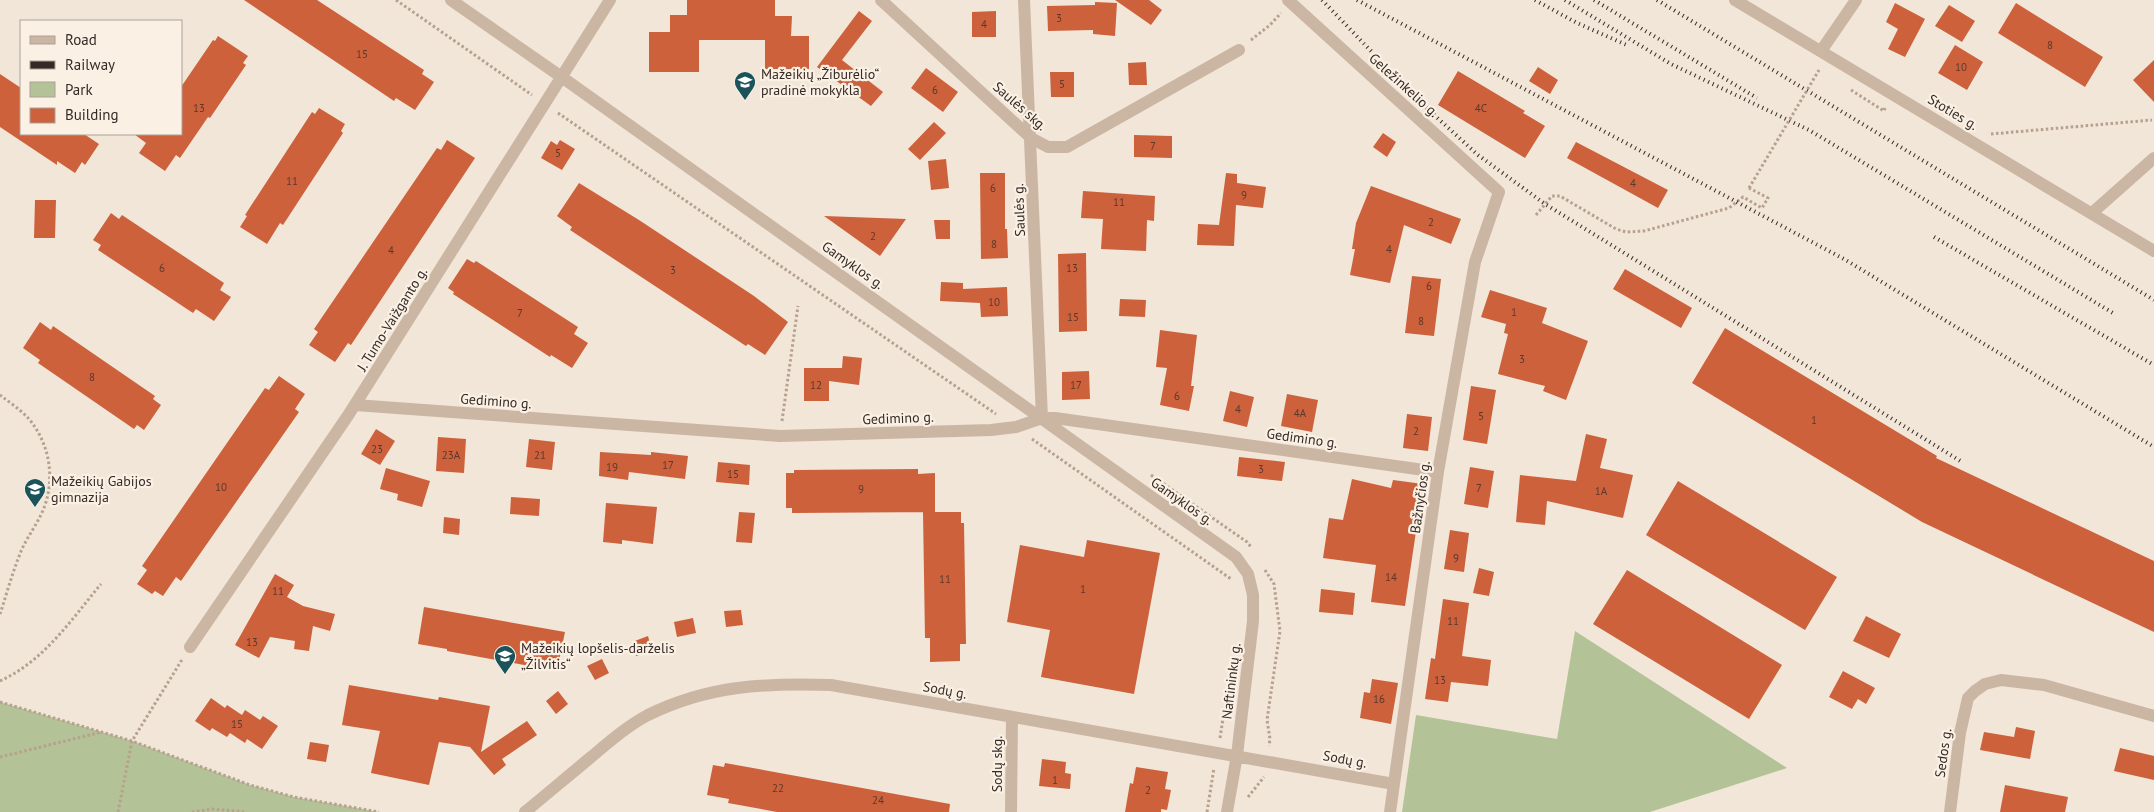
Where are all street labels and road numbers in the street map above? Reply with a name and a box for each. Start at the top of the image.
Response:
street label: Geležinkelio g. [1365,49,1443,121]
street label: Saulės skg. [989,78,1051,134]
street label: Stoties g. [1925,90,1981,134]
street label: Saulės g. [1009,183,1029,237]
street label: Gamyklos g. [818,237,888,293]
street label: J. Tumo-Vaižganto g. [352,264,431,375]
street label: Gedimino g. [460,390,532,412]
street label: Gedimino g. [862,408,934,428]
street label: Gedimino g. [1265,424,1339,452]
street label: Bažnyčios g. [1406,460,1434,534]
street label: Gamyklos g. [1147,473,1217,529]
street label: Naftininkų g. [1217,642,1245,720]
street label: Sodų g. [922,677,968,703]
street label: Sedos g. [1931,727,1955,779]
street label: Sodų skg. [988,736,1006,792]
street label: Sodų g. [1322,746,1368,772]

